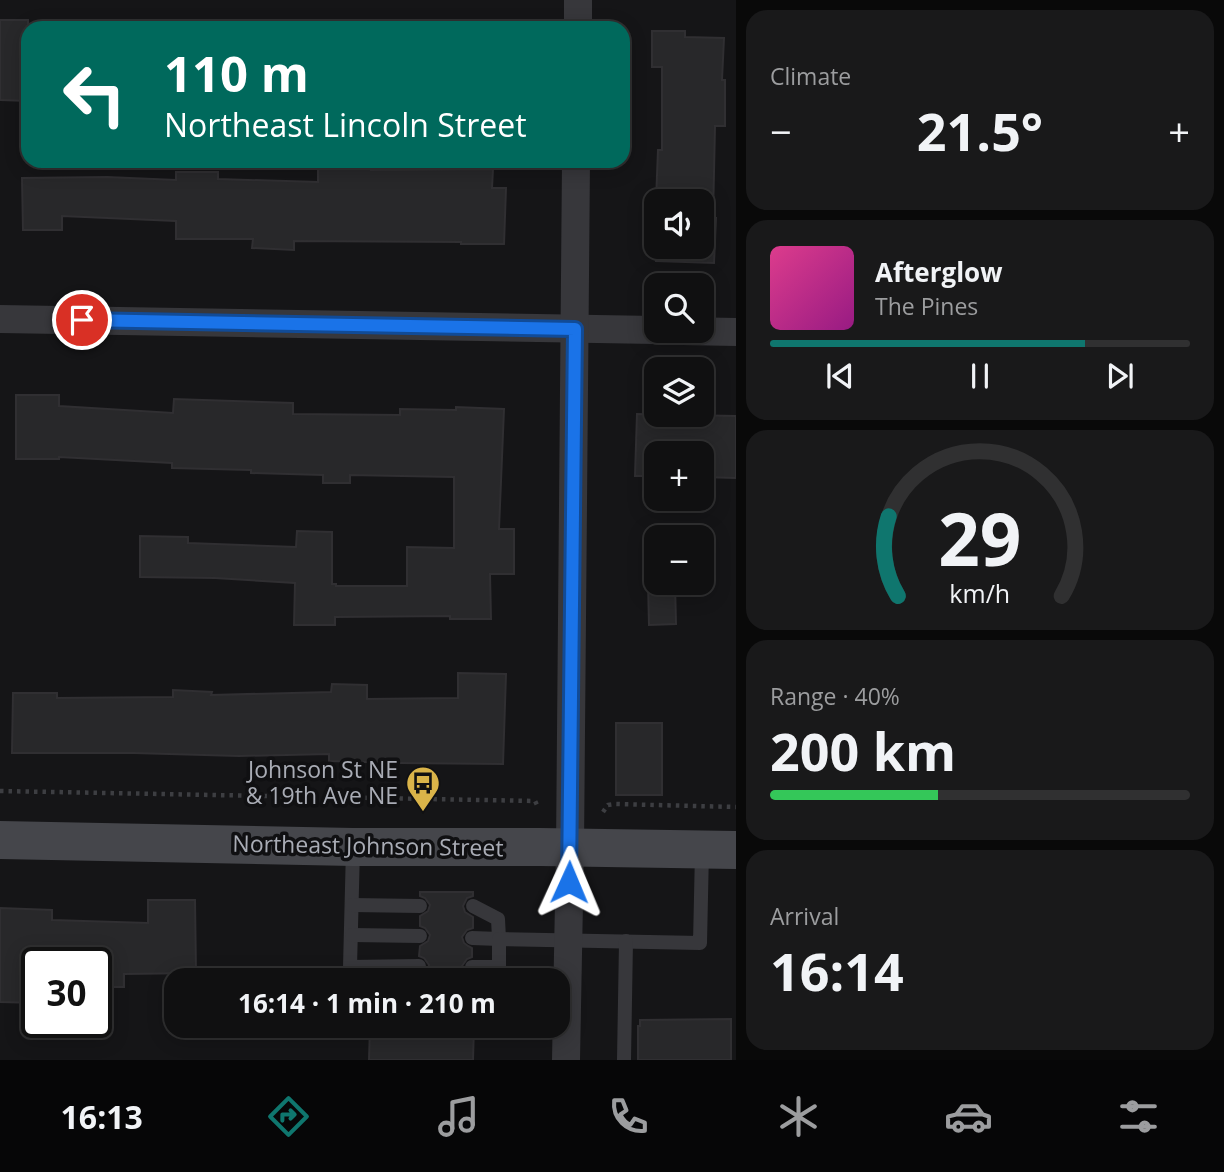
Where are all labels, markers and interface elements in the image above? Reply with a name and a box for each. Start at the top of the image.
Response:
text: 110 m [164,40,309,106]
icon: left [49,49,140,140]
text: Climate [770,60,851,92]
text: 21.5° [917,95,1043,166]
text: Northeast Lincoln Street [164,103,527,146]
text: − [770,105,792,157]
text: + [1168,105,1190,157]
map controls [644,189,714,595]
button: sound [644,189,714,259]
text: Afterglow [875,254,1002,290]
button: search [644,273,714,343]
pin [52,290,112,350]
text: The Pines [875,290,978,322]
icon: arrive [63,301,101,339]
button: layers [644,357,714,427]
icon: previous [821,357,859,395]
icon: pause [961,357,999,395]
icon: next [1101,357,1139,395]
button: + [644,441,714,511]
text: 29 [938,488,1022,587]
button: − [644,525,714,595]
text: km/h [950,576,1010,610]
text: Range · 40% [770,680,900,712]
text: 200 km [770,715,956,786]
place label: Johnson St NE & 19th Ave NE [246,753,398,811]
bus stop icon: Johnson St NE & 19th Ave NE [404,764,442,813]
street label: Northeast Johnson Street [232,827,504,863]
position arrow [532,845,606,919]
text: Arrival [770,900,839,932]
text: 16:14 [770,935,904,1006]
speed limit sign: 30 [21,947,112,1038]
text: 16:14 · 1 min · 210 m [238,985,496,1021]
icon: directions [264,1092,313,1141]
icon: music [434,1092,483,1141]
icon: phone [604,1092,653,1141]
icon: climate [774,1092,823,1141]
icon: car [944,1092,993,1141]
icon: filters [1114,1092,1163,1141]
text: 16:13 [61,1095,143,1138]

